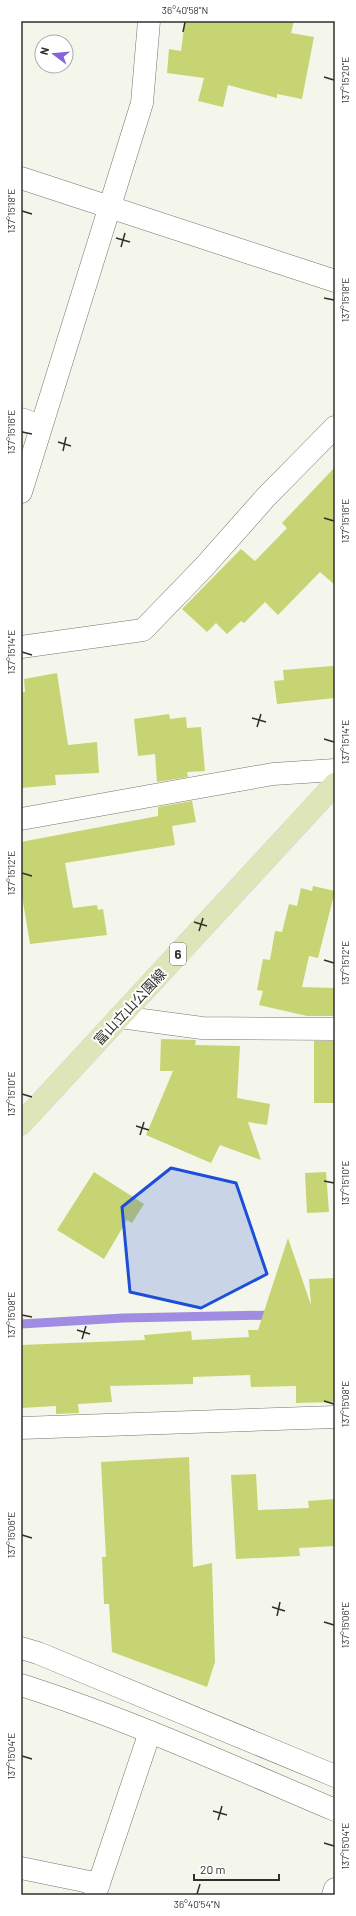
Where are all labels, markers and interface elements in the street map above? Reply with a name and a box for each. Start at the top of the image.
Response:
text: 36°40'58"N [162,4,208,16]
north arrow [34,34,74,74]
text: N [37,46,51,56]
text: 137°15'20"E [339,57,351,103]
text: 137°15'18"E [5,189,17,233]
text: 137°15'18"E [339,278,351,322]
text: 137°15'16"E [5,410,17,454]
text: 137°15'16"E [339,499,351,543]
text: 137°15'14"E [5,630,17,674]
text: 137°15'14"E [339,720,351,764]
text: 137°15'12"E [5,851,17,895]
text: 137°15'12"E [339,941,351,985]
road number: 6 [170,943,186,965]
street label: 富山立山公園線 [90,965,169,1048]
text: 137°15'10"E [5,1072,17,1116]
text: 137°15'10"E [339,1161,351,1205]
text: 137°15'08"E [5,1292,17,1338]
text: 137°15'08"E [339,1381,351,1427]
text: 137°15'06"E [5,1512,17,1558]
text: 137°15'06"E [339,1602,351,1648]
text: 137°15'04"E [5,1733,17,1779]
text: 137°15'04"E [339,1823,351,1869]
scale bar [194,1856,279,1882]
text: 20 m [200,1862,226,1876]
text: 36°40'54"N [174,1898,220,1910]

